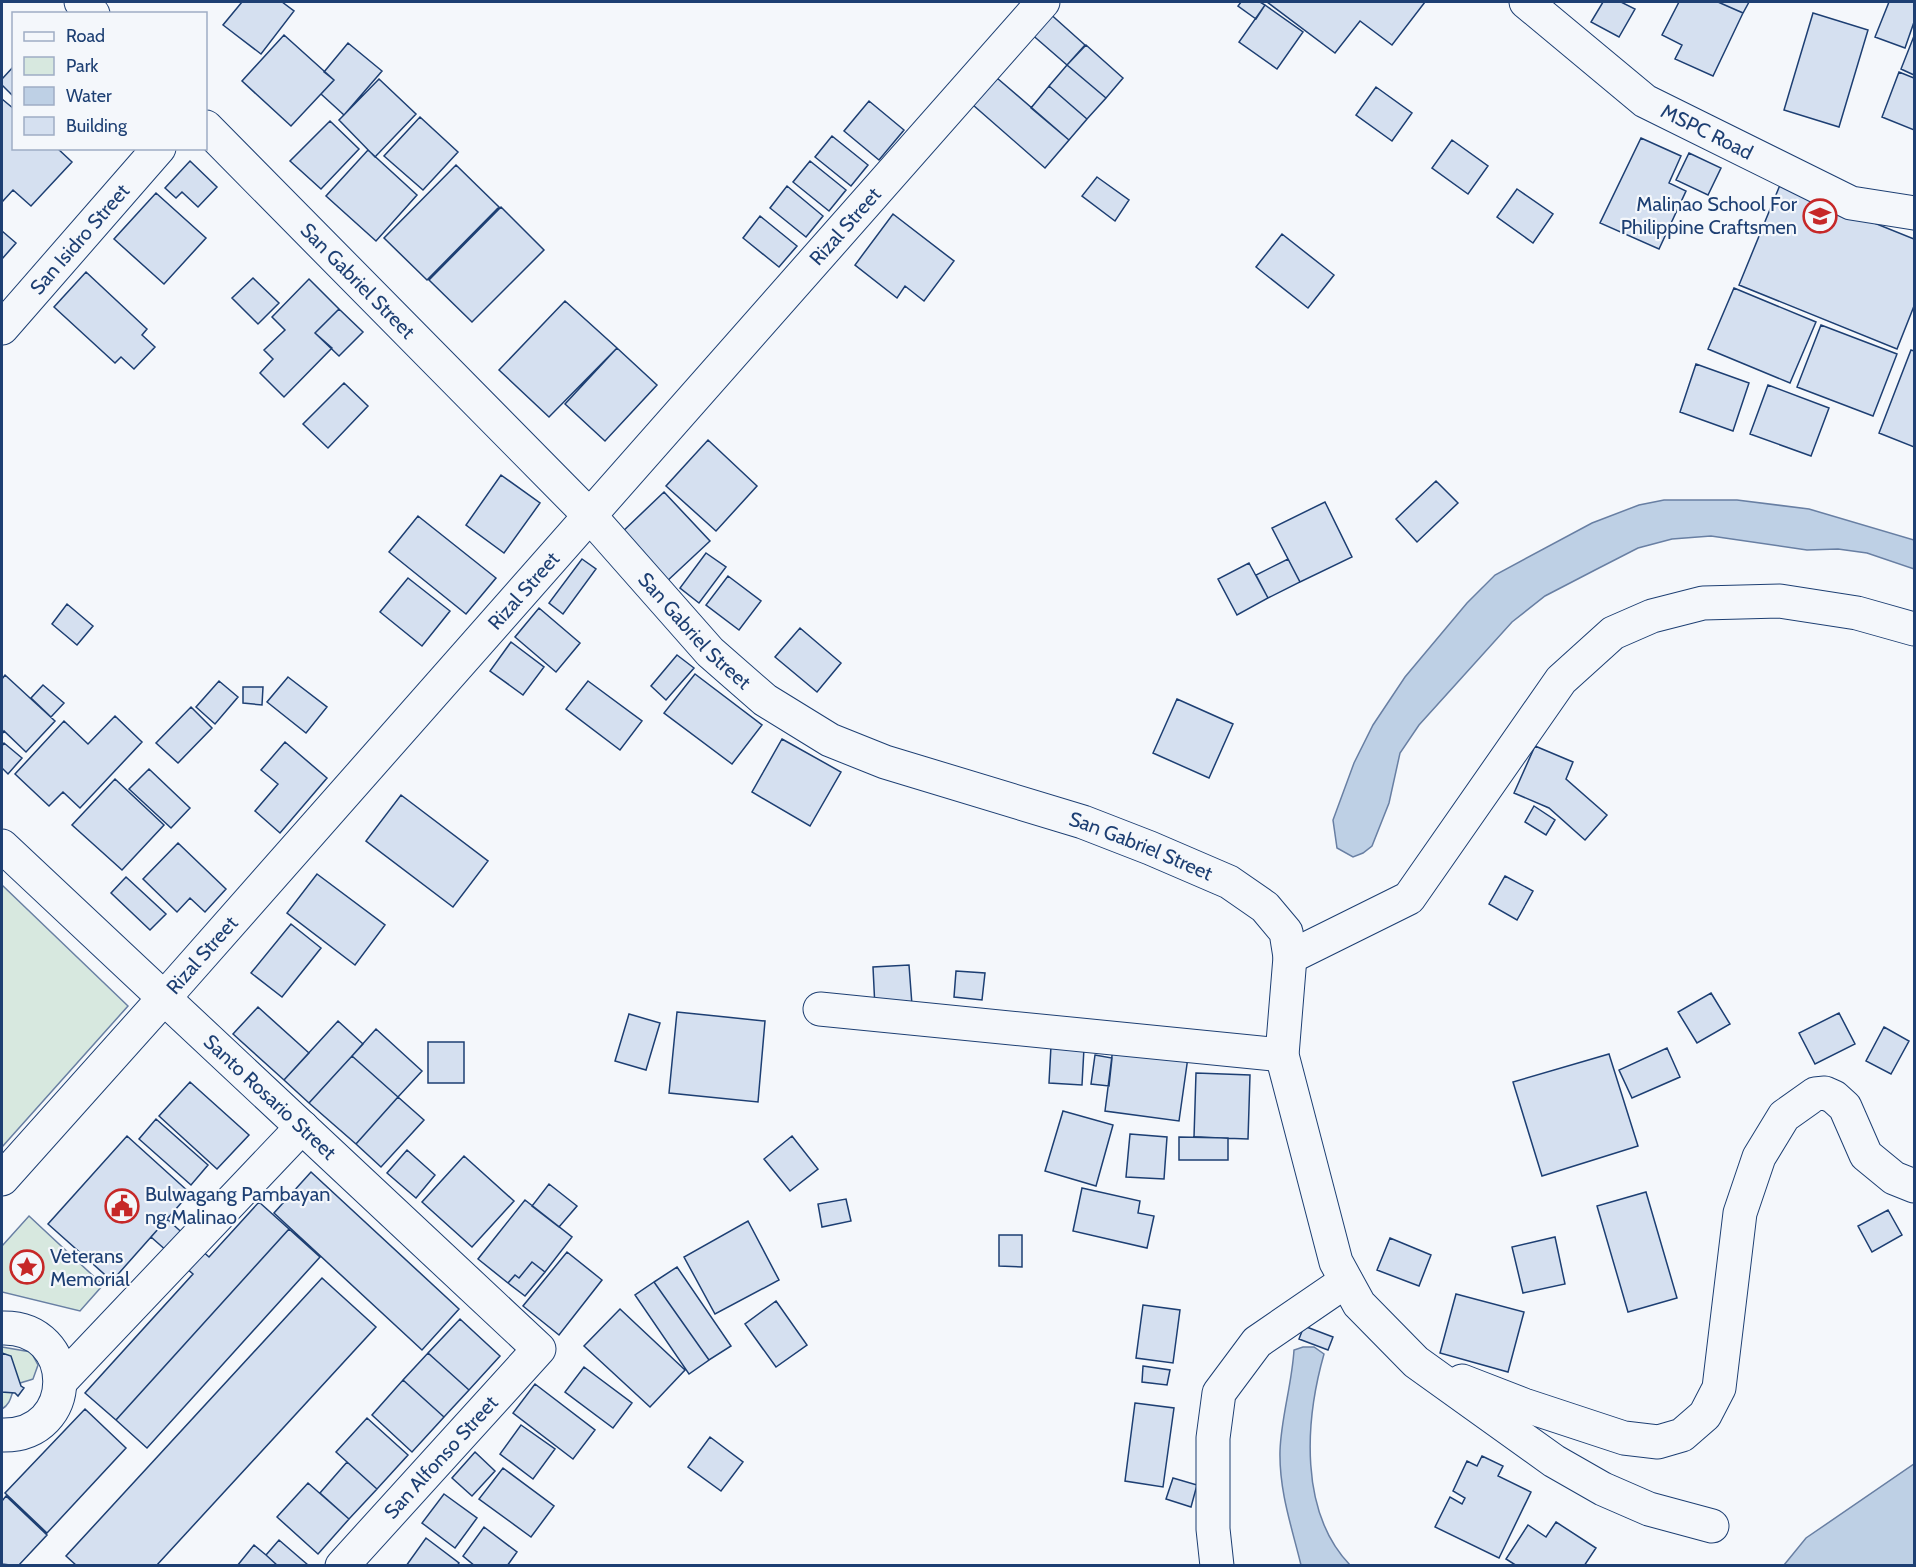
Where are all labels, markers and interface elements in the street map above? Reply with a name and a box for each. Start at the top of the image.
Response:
legend [12,12,207,150]
text: Road [66,25,105,47]
text: Park [66,55,99,77]
text: Water [66,85,112,107]
street label: MSPC Road [1657,99,1757,165]
text: Building [66,115,128,137]
street label: San Isidro Street [25,179,134,299]
street label: Rizal Street [804,182,886,270]
place label: Malinao School For Philippine Craftsmen [1621,192,1798,239]
school or university icon: Malinao School For Philippine Craftsmen [1802,198,1838,234]
street label: San Gabriel Street [296,218,420,344]
street label: Rizal Street [483,547,564,635]
street label: San Gabriel Street [633,567,756,694]
street label: San Gabriel Street [1066,807,1217,886]
street label: Rizal Street [161,911,243,999]
street label: Santo Rosario Street [199,1029,341,1165]
place label: Bulwagang Pambayan ng Malinao [145,1182,331,1229]
public building icon: Bulwagang Pambayan ng Malinao [104,1188,140,1224]
place label: Veterans Memorial [50,1244,130,1291]
place icon: Veterans Memorial [9,1249,45,1285]
street label: San Alfonso Street [379,1391,503,1524]

